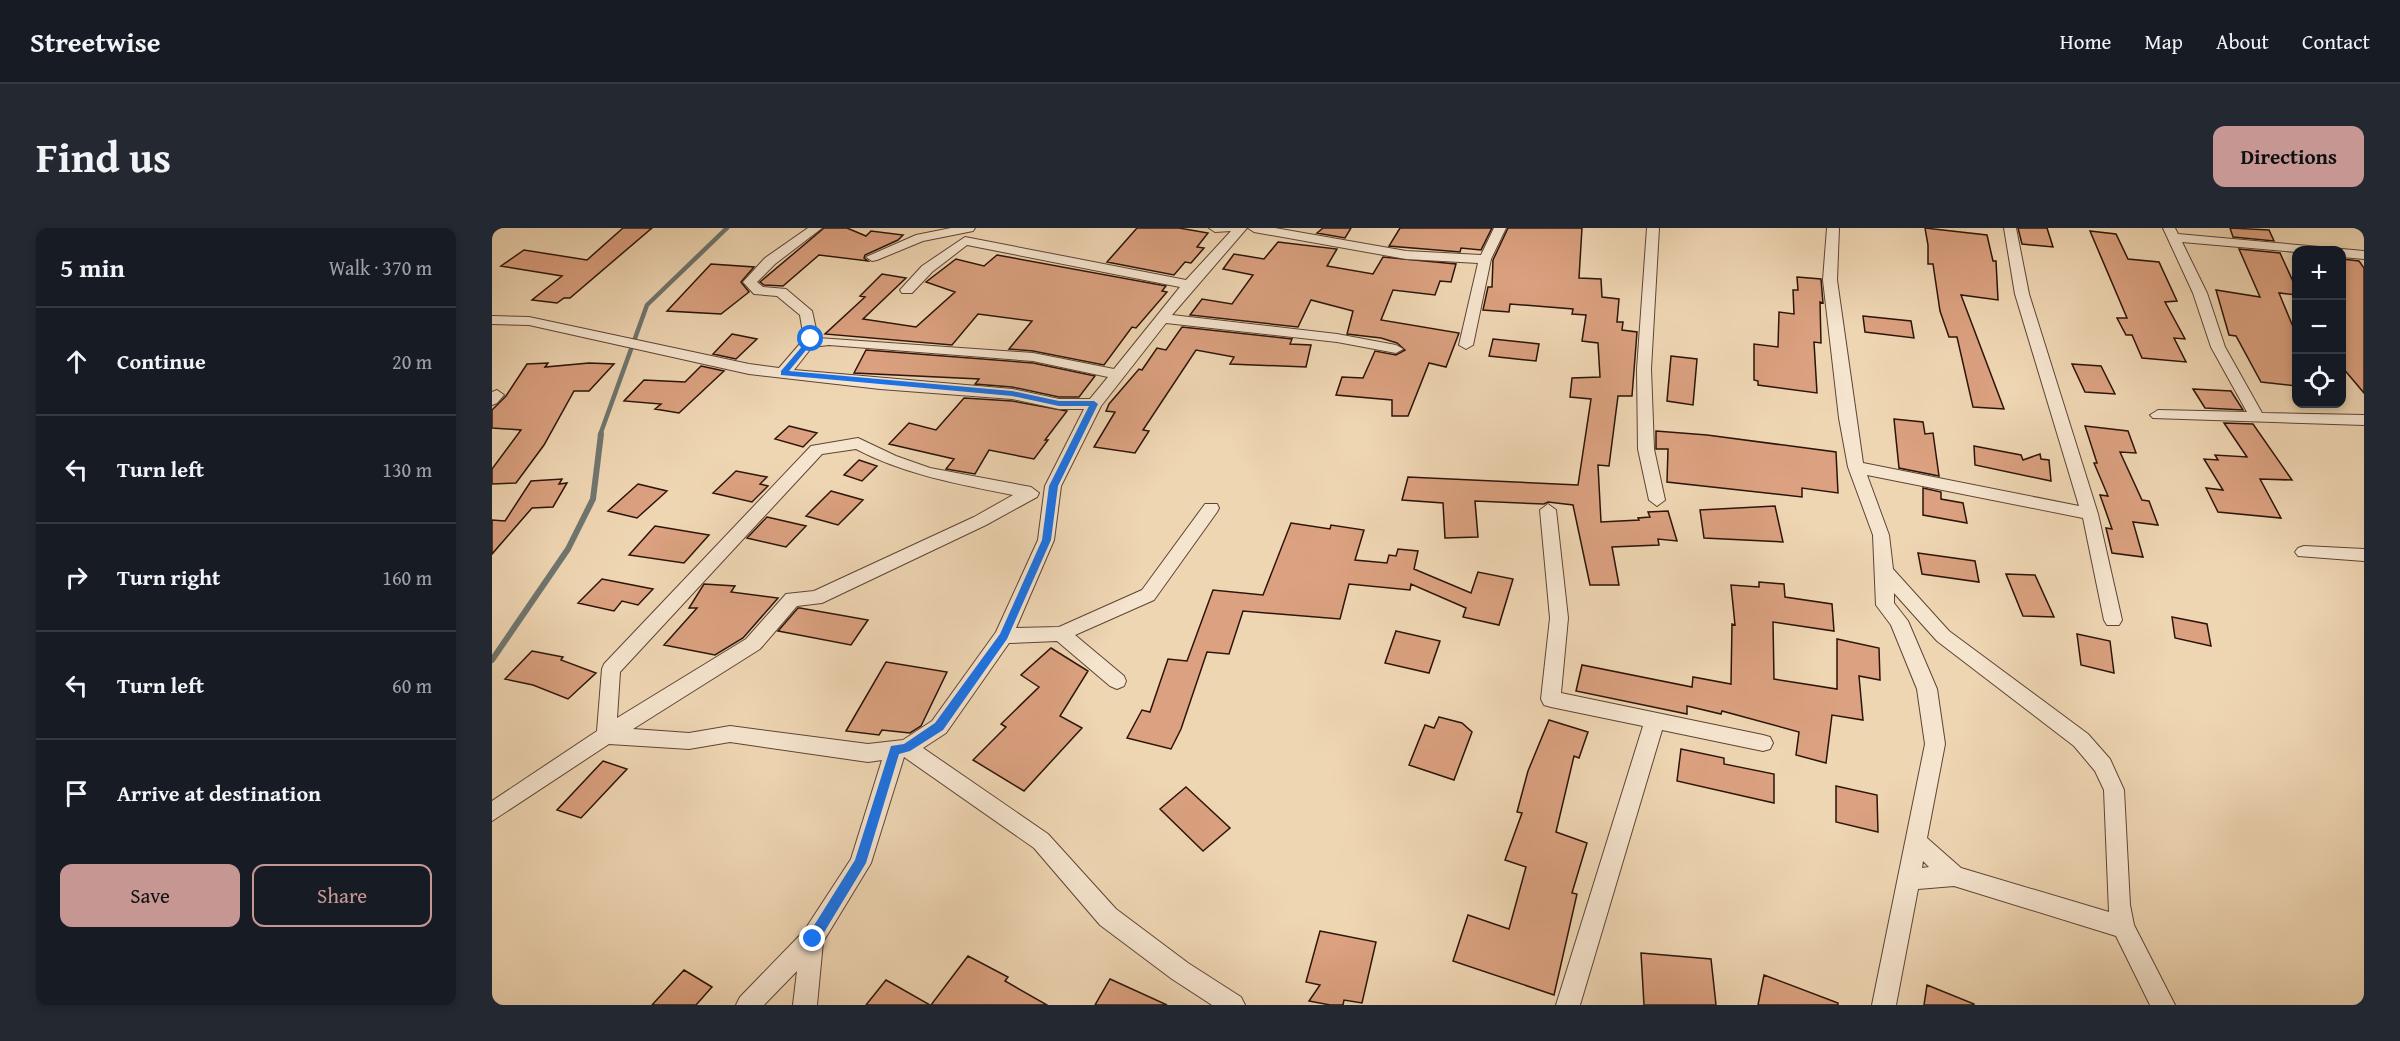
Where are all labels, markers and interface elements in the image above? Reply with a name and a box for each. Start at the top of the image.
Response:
text: Streetwise [30,21,160,62]
text: Home [2060,26,2111,57]
text: Map [2144,26,2183,57]
text: About [2216,26,2269,57]
text: Contact [2302,26,2370,57]
text: Find us [36,126,171,187]
button: Directions [2213,126,2364,187]
map controls [2292,246,2346,408]
button: + [2292,246,2346,300]
text: 5 min [60,248,125,287]
text: Walk · 370 m [329,253,432,282]
button: − [2292,300,2346,354]
route start [797,325,823,351]
icon: ahead [60,345,93,378]
text: Continue [117,345,206,377]
text: 20 m [392,347,432,376]
button: locate [2292,354,2346,408]
icon: left [60,453,93,486]
text: Turn left [117,453,204,485]
text: 130 m [382,455,432,484]
icon: right [60,561,93,594]
text: Turn right [117,561,220,593]
text: 160 m [382,563,432,592]
icon: left [60,669,93,702]
text: Turn left [117,669,204,701]
text: 60 m [392,671,432,700]
icon: arrive [60,777,93,810]
text: Arrive at destination [117,777,321,809]
button: Save [60,864,240,927]
button: Share [252,864,432,927]
route end [799,925,825,951]

